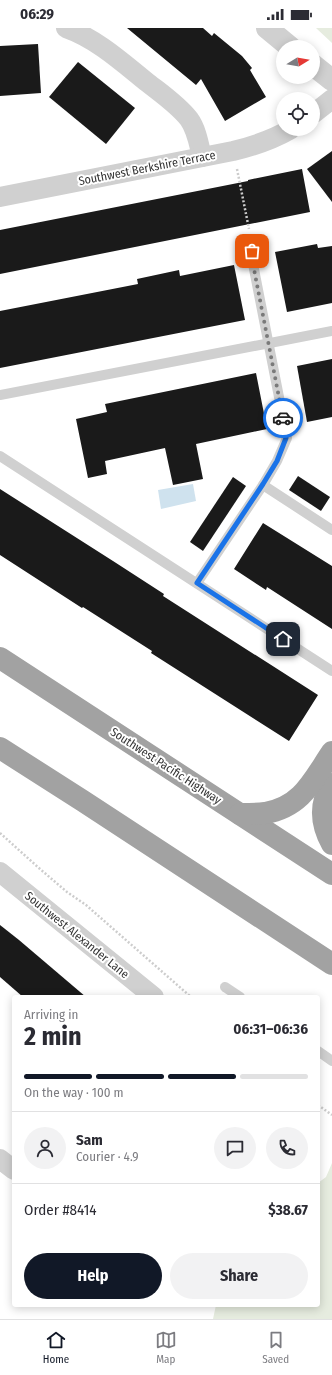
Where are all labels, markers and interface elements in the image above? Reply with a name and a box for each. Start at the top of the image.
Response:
text: 06:29 [20,5,54,23]
north arrow [276,40,320,84]
map controls [276,40,320,136]
button: locate [276,92,320,136]
street label: Southwest Berkshire Terrace [77,148,217,188]
pin [235,234,269,268]
icon: bag [241,240,263,262]
courier [263,398,303,438]
icon: car [272,407,294,429]
pin [266,622,300,656]
icon: home [272,628,294,650]
street label: Southwest Pacific Highway [108,725,225,807]
street label: Southwest Alexander Lane [22,889,132,981]
text: Arriving in [24,1007,78,1022]
text: 06:31–06:36 [233,1020,308,1038]
text: 2 min [24,1021,82,1052]
text: On the way · 100 m [24,1085,124,1100]
button: person [24,1127,66,1169]
button: chat [214,1127,256,1169]
button: phone [266,1127,308,1169]
text: Sam [76,1131,103,1149]
text: Courier · 4.9 [76,1149,139,1164]
text: Order #8414 [24,1201,97,1219]
text: $38.67 [268,1201,308,1219]
button: Help [24,1253,162,1299]
button: Share [170,1253,308,1299]
tab: Home [43,1329,69,1366]
tab: Map [155,1329,177,1366]
tab: Saved [262,1329,289,1366]

